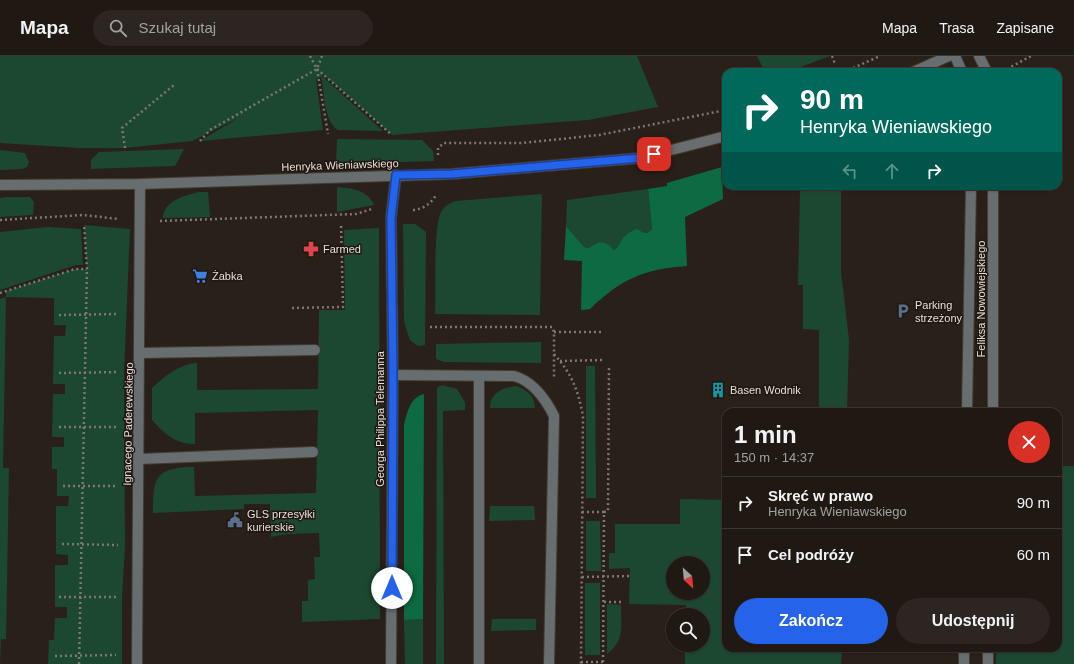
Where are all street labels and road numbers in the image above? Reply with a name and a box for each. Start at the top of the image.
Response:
street label: Henryka Wieniawskiego [281,157,399,173]
street label: Feliksa Nowowiejskiego [975,241,987,357]
street label: Georga Philippa Telemanna [374,350,386,487]
street label: Ignacego Paderewskiego [121,362,135,486]

